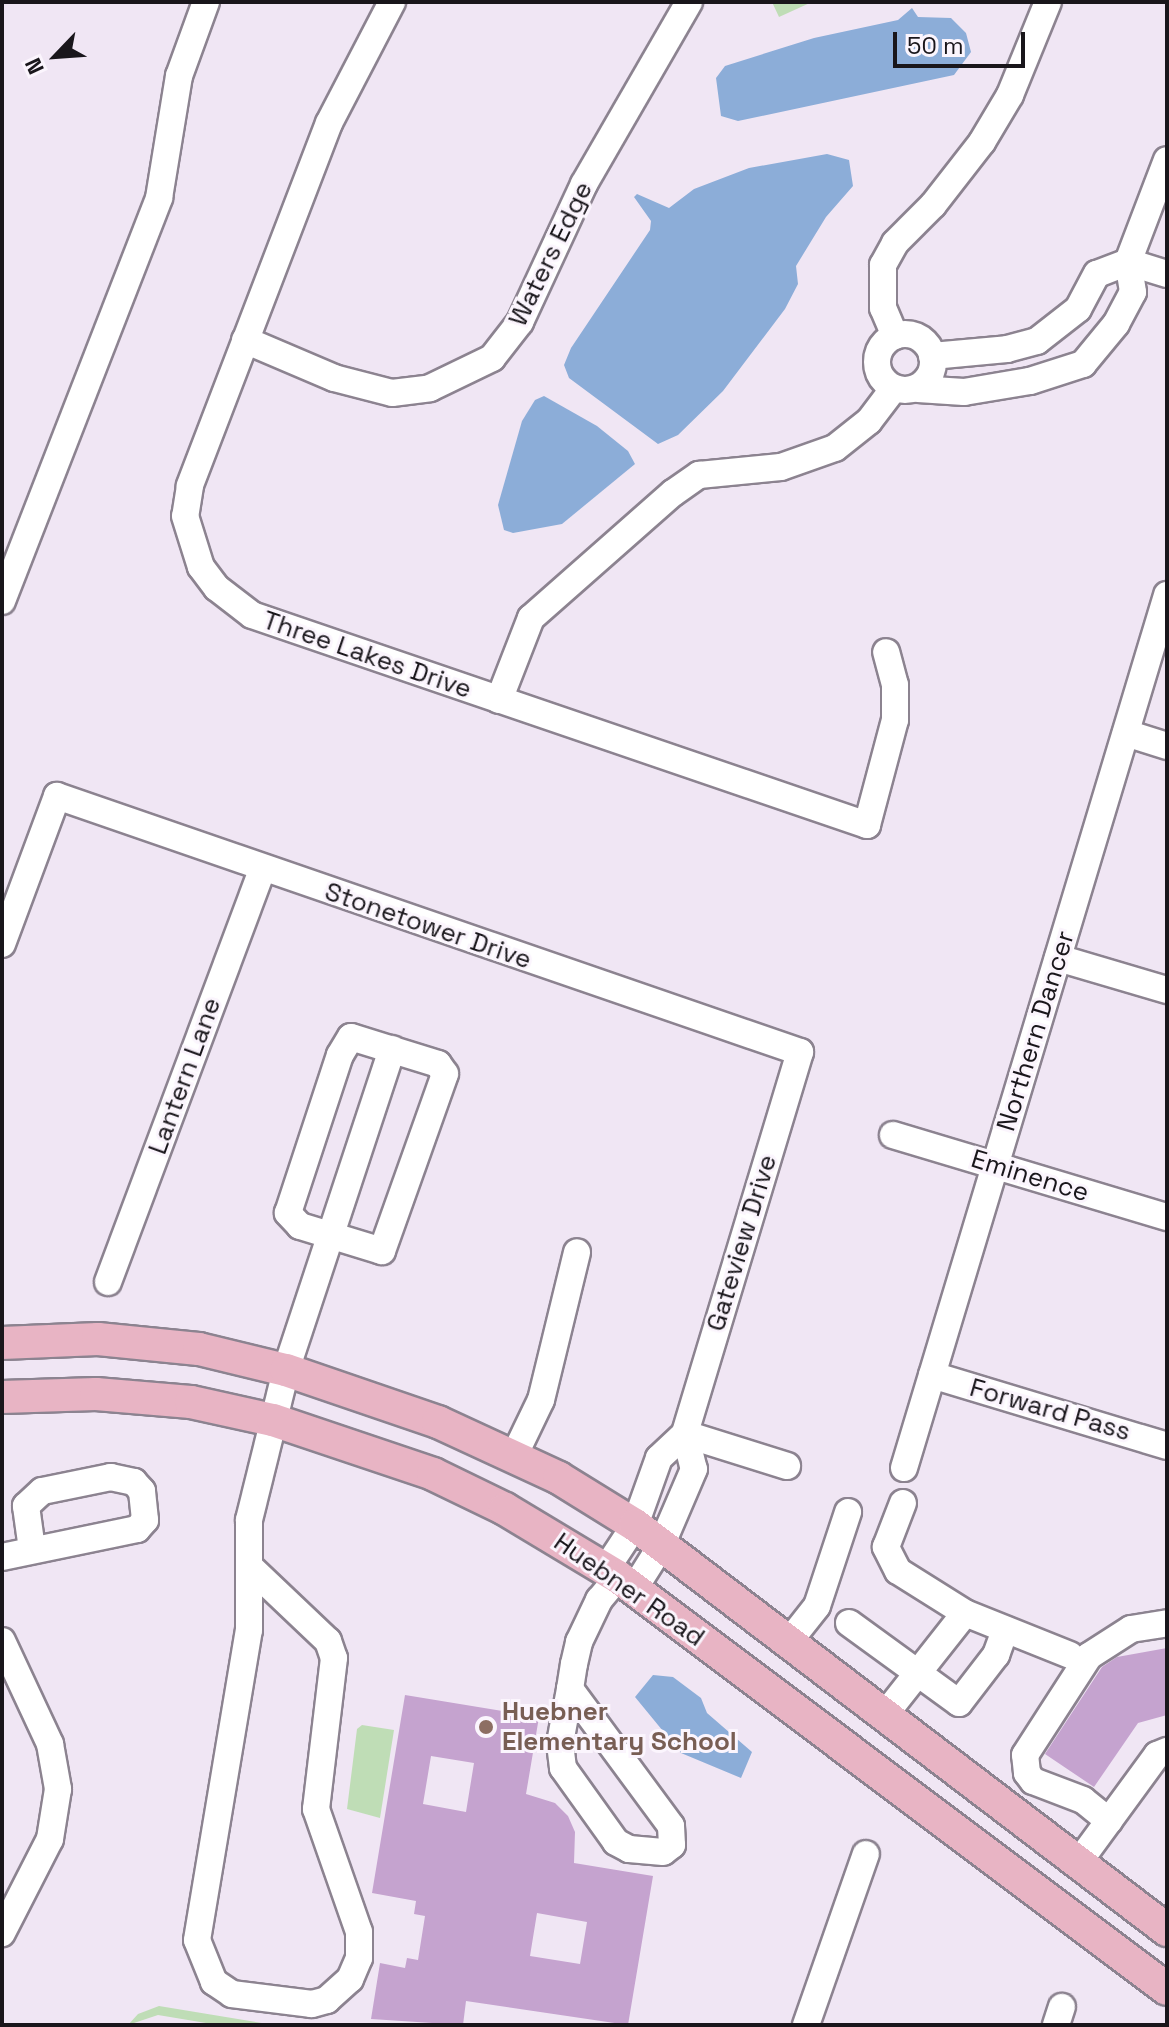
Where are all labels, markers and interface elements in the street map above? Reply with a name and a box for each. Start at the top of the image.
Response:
north arrow [16,16,96,96]
scale bar [897,16,1029,66]
text: 50 m [907,30,964,61]
text: N [18,54,50,79]
street label: Waters Edge [503,177,599,331]
street label: Three Lakes Drive [259,605,475,705]
street label: Stonetower Drive [321,876,535,976]
street label: Northern Dancer [991,927,1081,1135]
street label: Lantern Lane [142,993,228,1159]
street label: Eminence [967,1143,1093,1209]
street label: Gateview Drive [700,1151,784,1335]
street label: Forward Pass [966,1372,1134,1448]
street label: Huebner Road [548,1527,710,1653]
place label: Huebner Elementary School [502,1696,737,1758]
marker: Huebner Elementary School [477,1718,495,1736]

